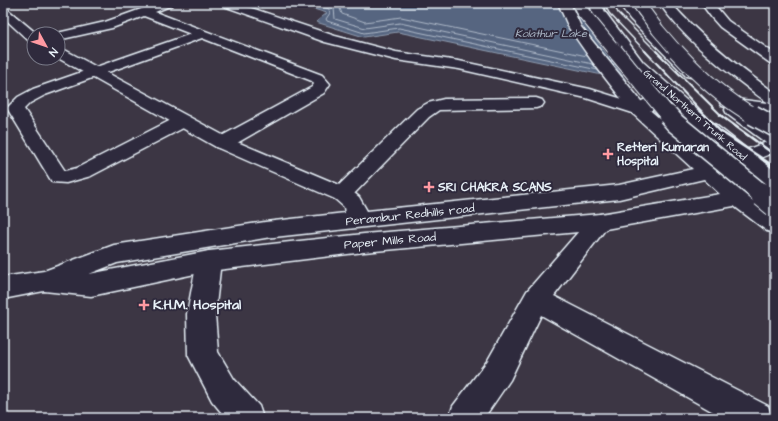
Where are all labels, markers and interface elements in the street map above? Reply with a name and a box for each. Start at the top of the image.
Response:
north arrow [26,26,66,66]
water label: Kolathur Lake [515,26,588,41]
text: N [45,45,61,60]
street label: Grand Northern Trunk Road [640,66,750,164]
place label: Retteri Kumaran Hospital [617,139,709,171]
marker: Retteri Kumaran Hospital [602,148,614,160]
place label: SRI CHAKRA SCANS [437,179,552,196]
marker: SRI CHAKRA SCANS [423,181,435,193]
street label: Perambur Redhills road [345,200,475,230]
street label: Paper Mills Road [343,229,437,253]
place label: K.H.M. Hospital [153,295,242,315]
marker: K.H.M. Hospital [138,299,150,311]

